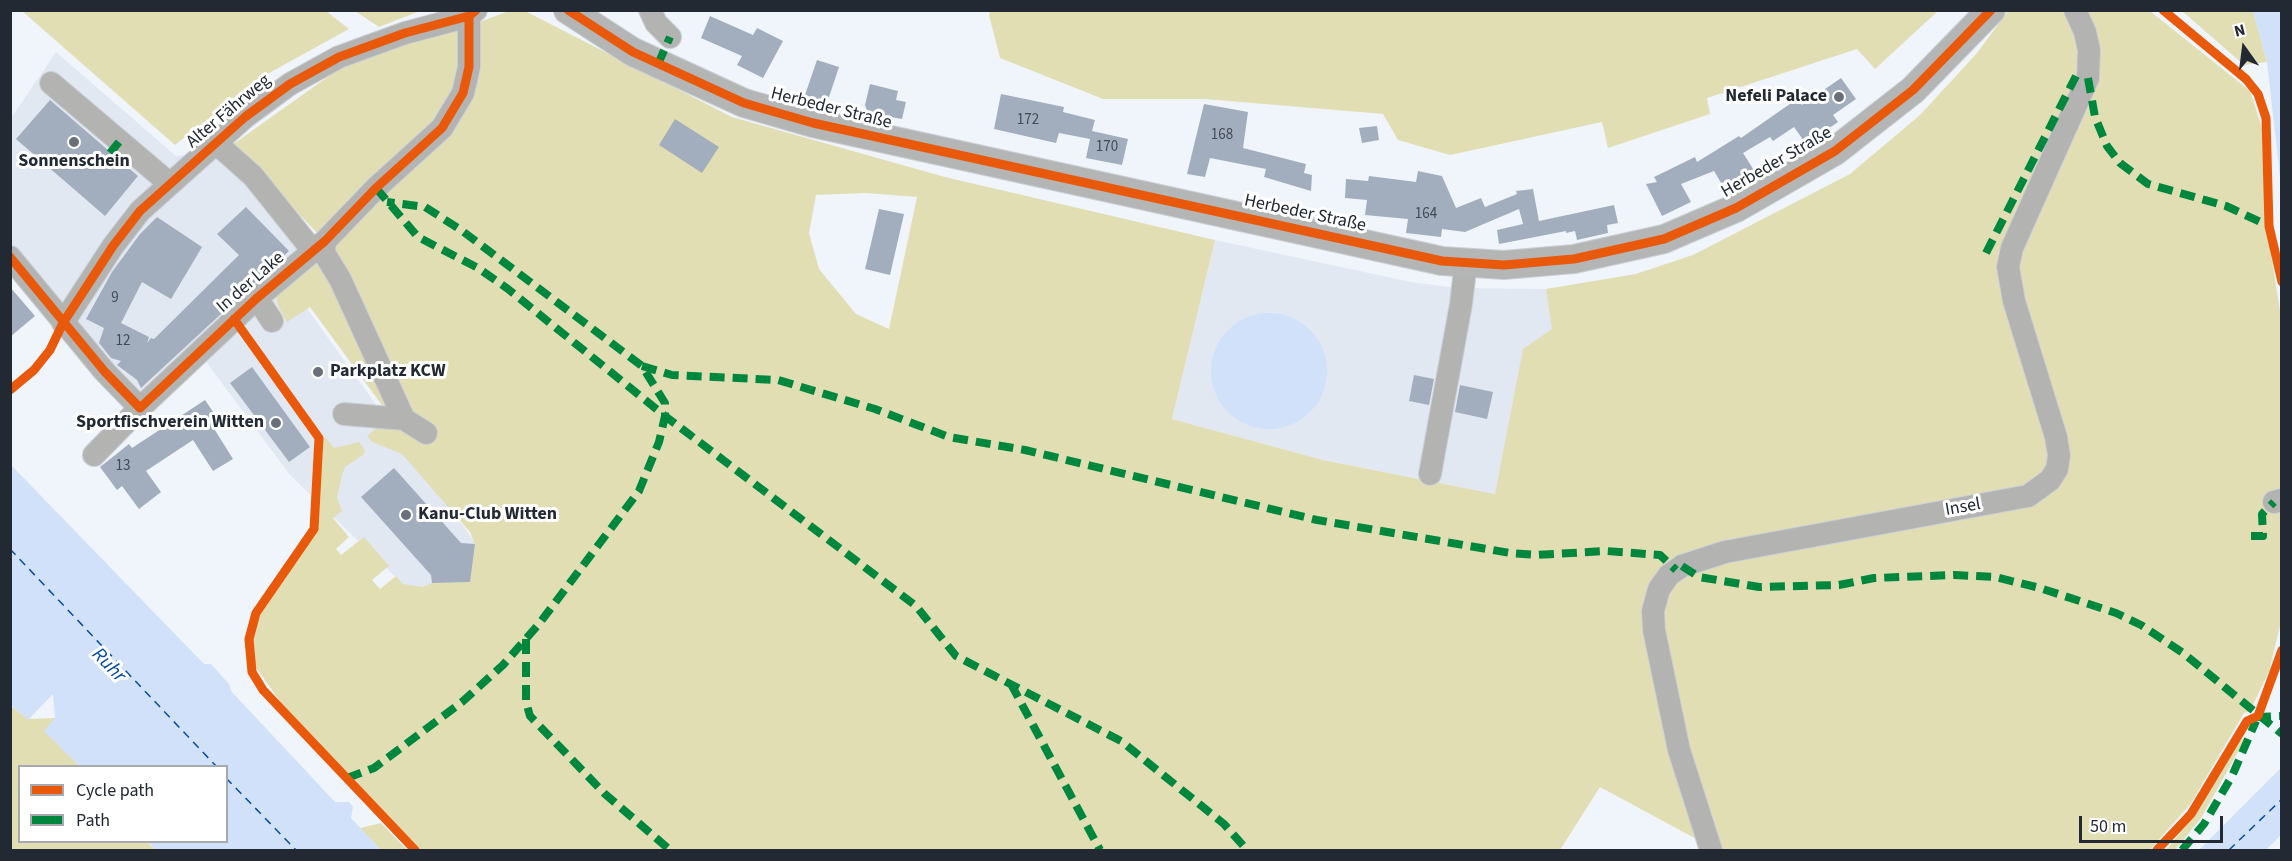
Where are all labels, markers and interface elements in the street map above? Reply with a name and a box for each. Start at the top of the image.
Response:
north arrow [2214,18,2274,78]
text: N [2232,19,2247,42]
street label: Alter Fährweg [182,70,276,154]
street label: Herbeder Straße [768,84,894,134]
place label: Nefeli Palace [1725,86,1827,108]
marker: Nefeli Palace [1832,90,1846,104]
house number: 172 [1017,112,1039,130]
street label: Herbeder Straße [1718,123,1836,203]
house number: 168 [1211,127,1233,145]
marker: Sonnenschein [67,135,81,149]
house number: 170 [1096,139,1118,157]
place label: Sonnenschein [18,151,130,173]
street label: Herbeder Straße [1242,191,1368,237]
house number: 164 [1415,206,1437,224]
street label: In der Lake [213,248,289,318]
house number: 9 [111,290,119,308]
house number: 12 [116,333,130,351]
place label: Parkplatz KCW [330,361,446,383]
marker: Parkplatz KCW [311,365,325,379]
place label: Sportfischverein Witten [76,412,264,434]
marker: Sportfischverein Witten [269,416,283,430]
house number: 13 [116,458,130,476]
street label: Insel [1944,494,1982,522]
place label: Kanu-Club Witten [418,504,557,526]
marker: Kanu-Club Witten [399,508,413,522]
water label: Ruhr [86,644,130,688]
legend [18,765,228,843]
text: Cycle path [76,778,154,803]
scale bar [2082,804,2226,842]
text: Path [76,808,110,833]
text: 50 m [2090,814,2126,839]

